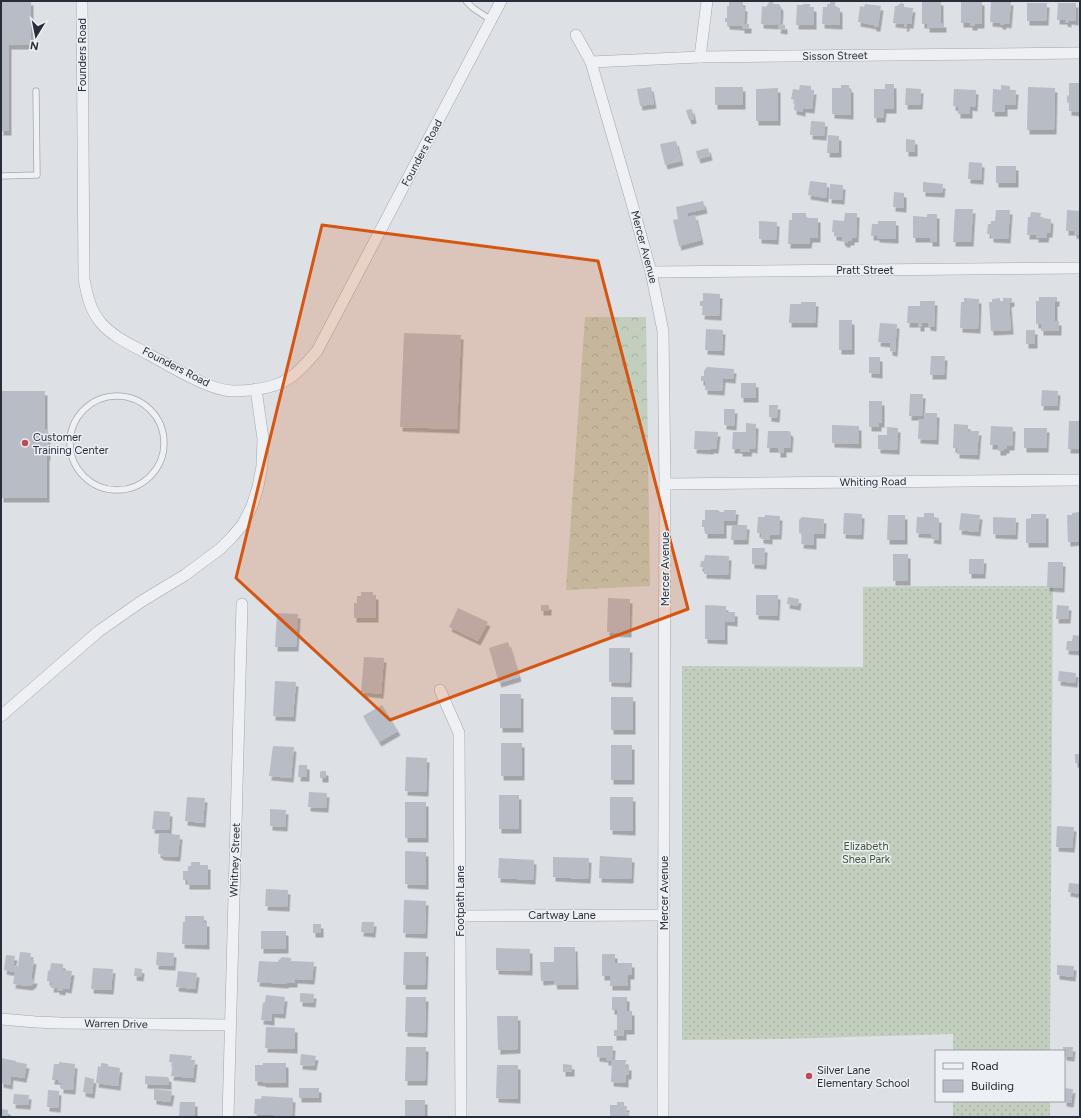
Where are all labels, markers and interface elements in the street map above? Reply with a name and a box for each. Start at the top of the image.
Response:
north arrow [16,16,56,56]
street label: Founders Road [76,18,89,92]
text: N [29,38,40,52]
street label: Sisson Street [802,49,868,63]
street label: Founders Road [399,117,445,189]
street label: Mercer Avenue [628,209,660,285]
street label: Pratt Street [836,264,894,277]
street label: Founders Road [140,344,212,390]
place label: Customer Training Center [33,431,109,457]
marker: Customer Training Center [20,438,30,448]
street label: Whiting Road [840,475,906,489]
street label: Mercer Avenue [659,532,672,606]
street label: Whitney Street [227,822,243,898]
park label: Elizabeth Shea Park [842,840,891,866]
street label: Mercer Avenue [658,856,671,930]
street label: Footpath Lane [454,865,467,937]
street label: Cartway Lane [528,909,596,922]
street label: Warren Drive [84,1017,148,1031]
legend [935,1050,1065,1102]
text: Road [971,1059,999,1073]
place label: Silver Lane Elementary School [817,1064,909,1090]
marker: Silver Lane Elementary School [804,1071,814,1081]
text: Building [971,1079,1014,1093]

